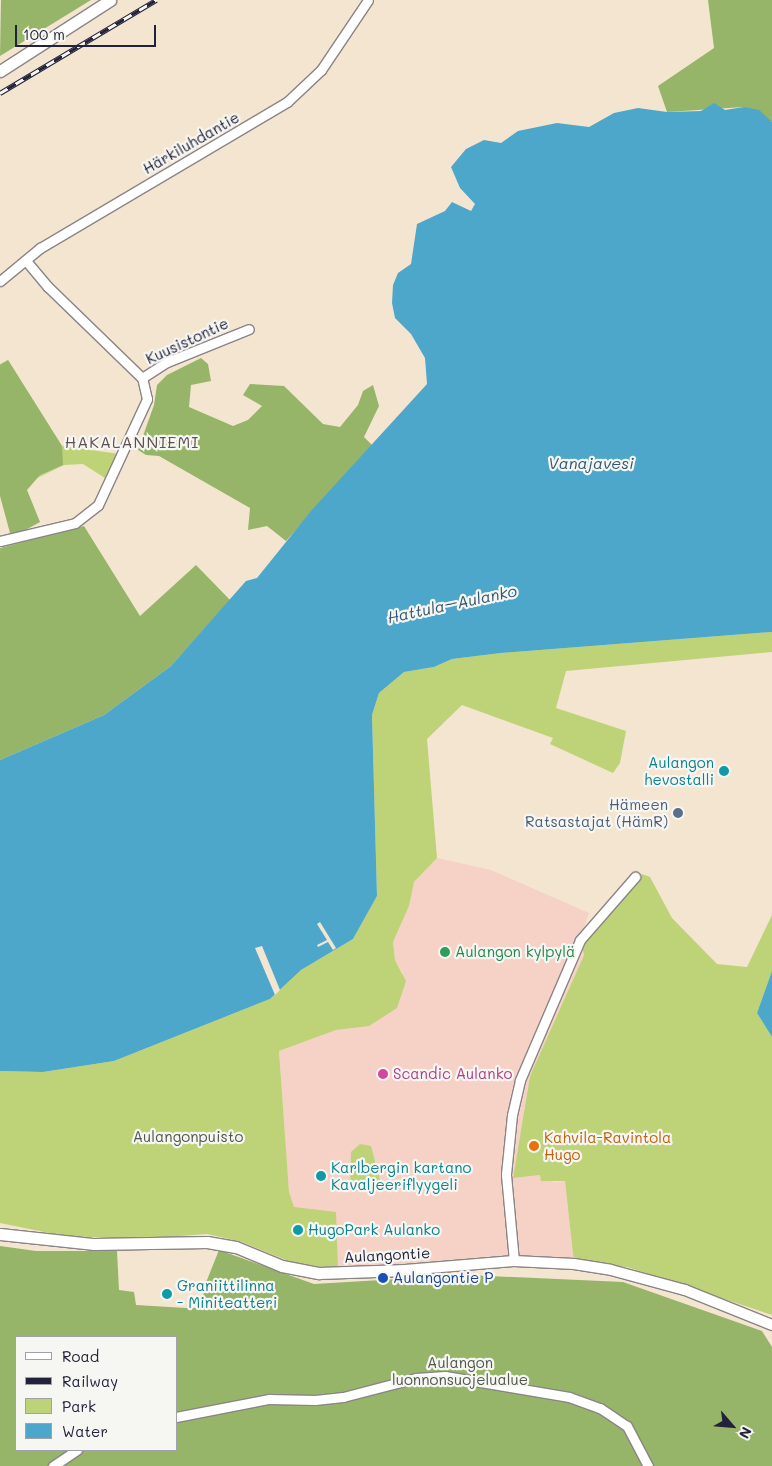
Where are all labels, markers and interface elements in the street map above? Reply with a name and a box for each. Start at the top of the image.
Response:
scale bar [18,15,159,47]
text: 100 m [23,24,65,44]
street label: Härkiluhdantie [140,108,242,178]
street label: Kuusistontie [143,314,231,368]
district label: HAKALANNIEMI [63,432,201,452]
water label: Vanajavesi [548,453,634,473]
water label: Hattula–Aulanko [385,581,519,627]
place label: Aulangon hevostalli [644,753,714,788]
marker: Aulangon hevostalli [718,765,730,777]
place label: Hämeen Ratsastajat (HämR) [525,795,668,830]
marker: Hämeen Ratsastajat (HämR) [672,807,684,819]
place label: Aulangon kylpylä [455,943,575,961]
marker: Aulangon kylpylä [439,946,451,958]
place label: Scandic Aulanko [393,1065,513,1083]
marker: Scandic Aulanko [377,1068,389,1080]
park label: Aulangonpuisto [133,1128,243,1146]
place label: Kahvila-Ravintola Hugo [544,1128,671,1163]
marker: Kahvila-Ravintola Hugo [528,1140,540,1152]
place label: Karlbergin kartano Kavaljeeriflyygeli [331,1158,472,1193]
marker: Karlbergin kartano Kavaljeeriflyygeli [315,1170,327,1182]
place label: HugoPark Aulanko [308,1221,440,1239]
marker: HugoPark Aulanko [292,1224,304,1236]
street label: Aulangontie [343,1244,431,1266]
place label: Aulangontie P [393,1269,493,1287]
marker: Aulangontie P [377,1272,389,1284]
place label: Graniittilinna - Miniteatteri [177,1276,277,1311]
marker: Graniittilinna - Miniteatteri [161,1288,173,1300]
legend [15,1336,178,1451]
text: Road [62,1346,99,1366]
park label: Aulangon luonnonsuojelualue [392,1353,528,1388]
text: Railway [62,1371,118,1391]
text: Park [62,1396,96,1416]
north arrow [707,1401,757,1451]
text: Water [62,1421,108,1441]
text: N [735,1424,757,1442]

